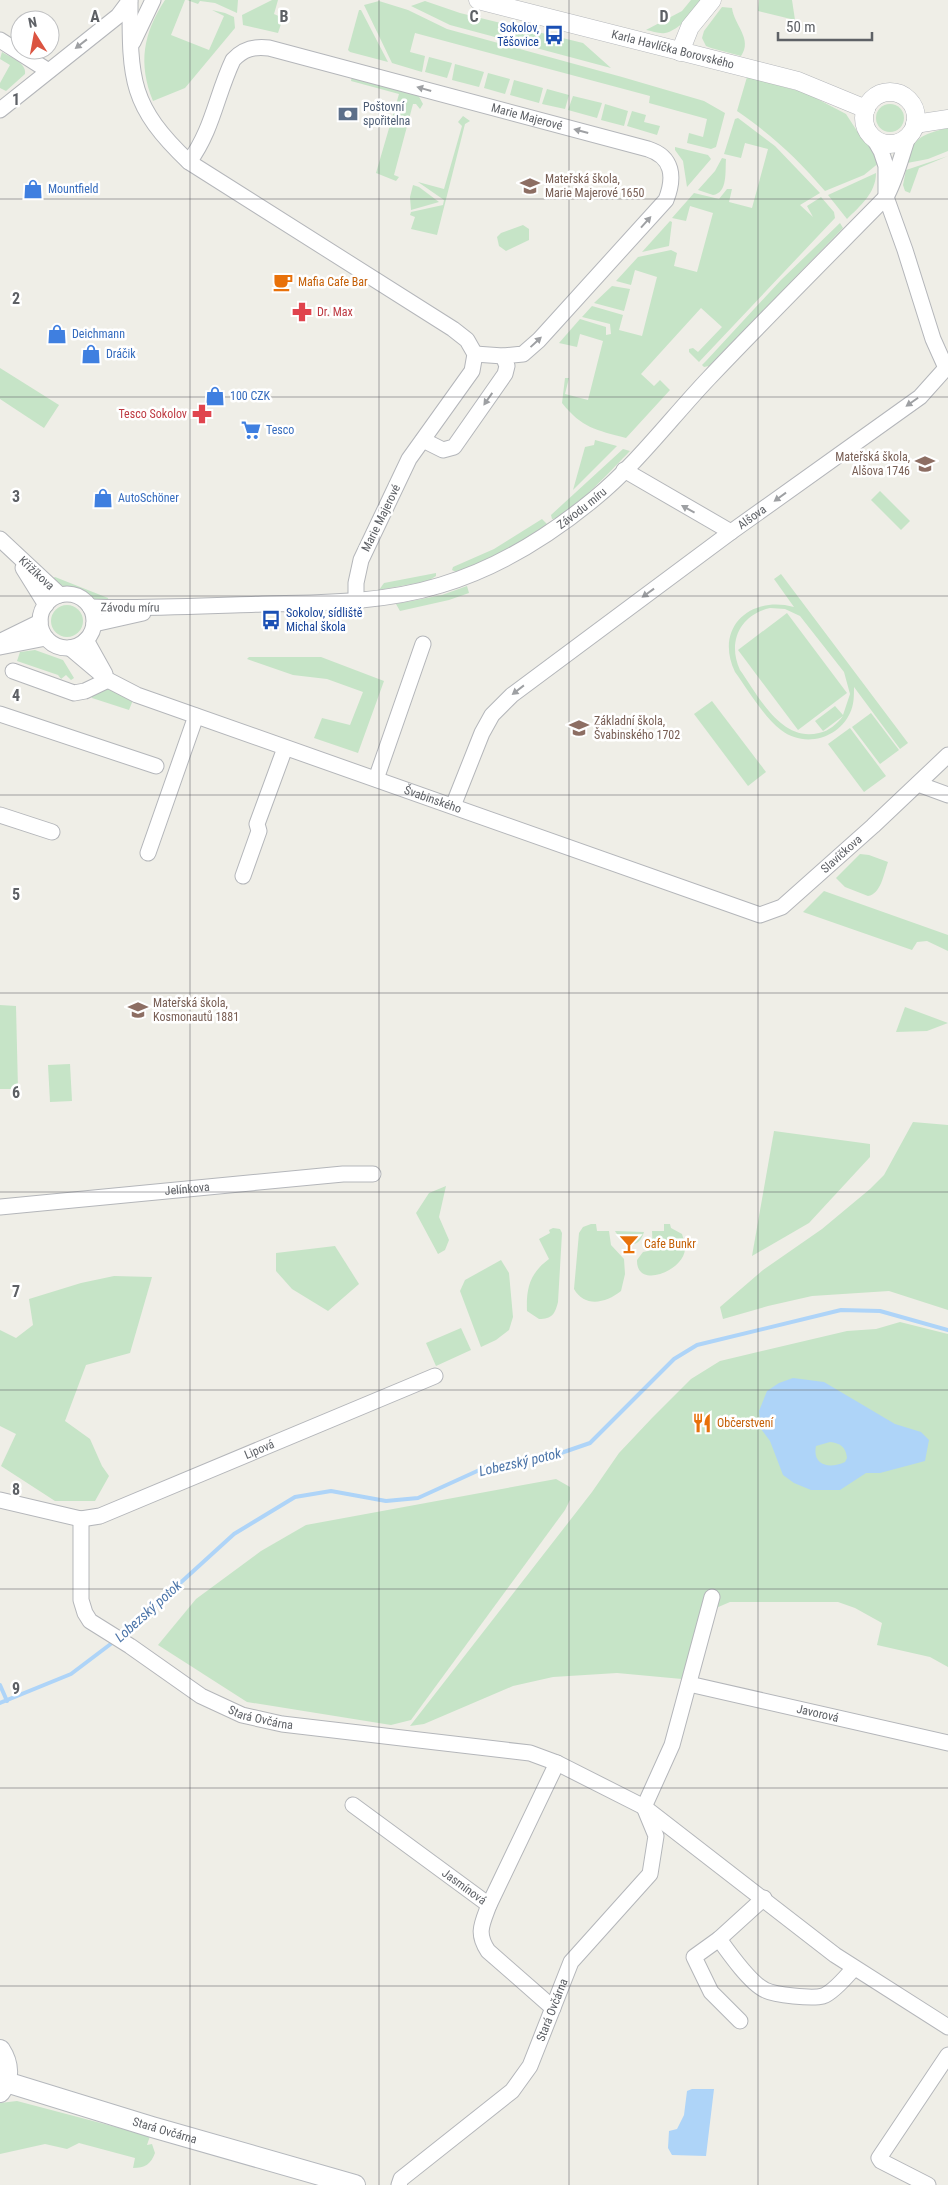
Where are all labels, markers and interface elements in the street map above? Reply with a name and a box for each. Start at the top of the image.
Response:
text: A [90,7,100,26]
text: B [280,7,289,26]
text: C [469,7,479,26]
text: D [659,7,669,26]
north arrow [10,10,60,60]
scale bar [778,10,872,42]
text: N [27,14,38,31]
text: 50 m [786,18,816,36]
place label: Sokolov, Těšovice [497,21,539,49]
bus stop icon: Sokolov, Těšovice [543,24,565,46]
street label: Karla Havlíčka Borovského [610,27,736,72]
one-way arrow [75,38,88,49]
one-way arrow [417,85,432,93]
text: 1 [12,90,20,109]
place label: Poštovní spořitelna [363,100,411,128]
street label: Marie Majerové [490,101,564,133]
bank icon: Poštovní spořitelna [337,103,359,125]
one-way arrow [574,127,589,135]
place label: Mateřská škola, Marie Majerové 1650 [545,172,644,200]
school or university icon: Mateřská škola, Marie Majerové 1650 [519,175,541,197]
shop icon: Mountfield [22,178,44,200]
place label: Mountfield [48,182,99,196]
one-way arrow [640,217,652,229]
cafe icon: Mafia Cafe Bar [272,271,294,293]
place label: Mafia Cafe Bar [298,275,368,289]
text: 2 [12,289,20,308]
pharmacy icon: Dr. Max [291,301,313,323]
place label: Dr. Max [317,305,353,319]
shop icon: Deichmann [46,323,68,345]
place label: Deichmann [72,327,125,341]
one-way arrow [530,336,542,348]
shop icon: Dráčik [80,343,102,365]
place label: Dráčik [106,347,136,361]
shop icon: 100 CZK [204,385,226,407]
place label: 100 CZK [230,389,271,403]
one-way arrow [483,392,493,405]
one-way arrow [905,397,919,407]
pharmacy icon: Tesco Sokolov [191,403,213,425]
place label: Tesco Sokolov [118,407,187,421]
supermarket icon: Tesco [240,419,262,441]
place label: Tesco [266,423,294,437]
place label: Mateřská škola, Alšova 1746 [835,450,910,478]
school or university icon: Mateřská škola, Alšova 1746 [914,453,936,475]
street label: Marie Majerové [359,482,403,554]
street label: Závodu míru [554,484,609,532]
text: 3 [12,487,20,506]
shop icon: AutoSchöner [92,487,114,509]
place label: AutoSchöner [118,491,179,505]
one-way arrow [773,492,787,502]
street label: Alšova [735,502,769,532]
one-way arrow [682,504,695,513]
street label: Křižíkova [16,553,57,593]
one-way arrow [641,588,655,598]
street label: Závodu míru [100,600,160,615]
place label: Sokolov, sídliště Michal škola [286,606,363,634]
bus stop icon: Sokolov, sídliště Michal škola [260,609,282,631]
one-way arrow [511,685,525,695]
text: 4 [12,686,20,705]
place label: Základní škola, Švabinského 1702 [594,714,680,742]
school or university icon: Základní škola, Švabinského 1702 [568,717,590,739]
street label: Švabinského [402,782,463,816]
street label: Slavíčkova [818,832,865,876]
text: 5 [12,885,20,904]
place label: Mateřská škola, Kosmonautů 1881 [153,996,239,1024]
school or university icon: Mateřská škola, Kosmonautů 1881 [127,999,149,1021]
text: 6 [12,1083,20,1102]
street label: Jelínkova [164,1180,210,1198]
bar icon: Cafe Bunkr [618,1233,640,1255]
place label: Cafe Bunkr [644,1237,696,1251]
text: 7 [12,1282,20,1301]
restaurant icon: Občerstvení [691,1412,713,1434]
place label: Občerstvení [717,1416,774,1430]
street label: Lipová [242,1437,277,1462]
water label: Lobezský potok [477,1445,563,1479]
text: 8 [12,1480,20,1499]
water label: Lobezský potok [112,1576,185,1645]
text: 9 [12,1679,20,1698]
street label: Javorová [795,1702,840,1725]
street label: Stará Ovčárna [226,1703,294,1732]
street label: Jasmínová [439,1866,489,1908]
street label: Stará Ovčárna [533,1976,571,2043]
street label: Stará Ovčárna [131,2114,199,2147]

